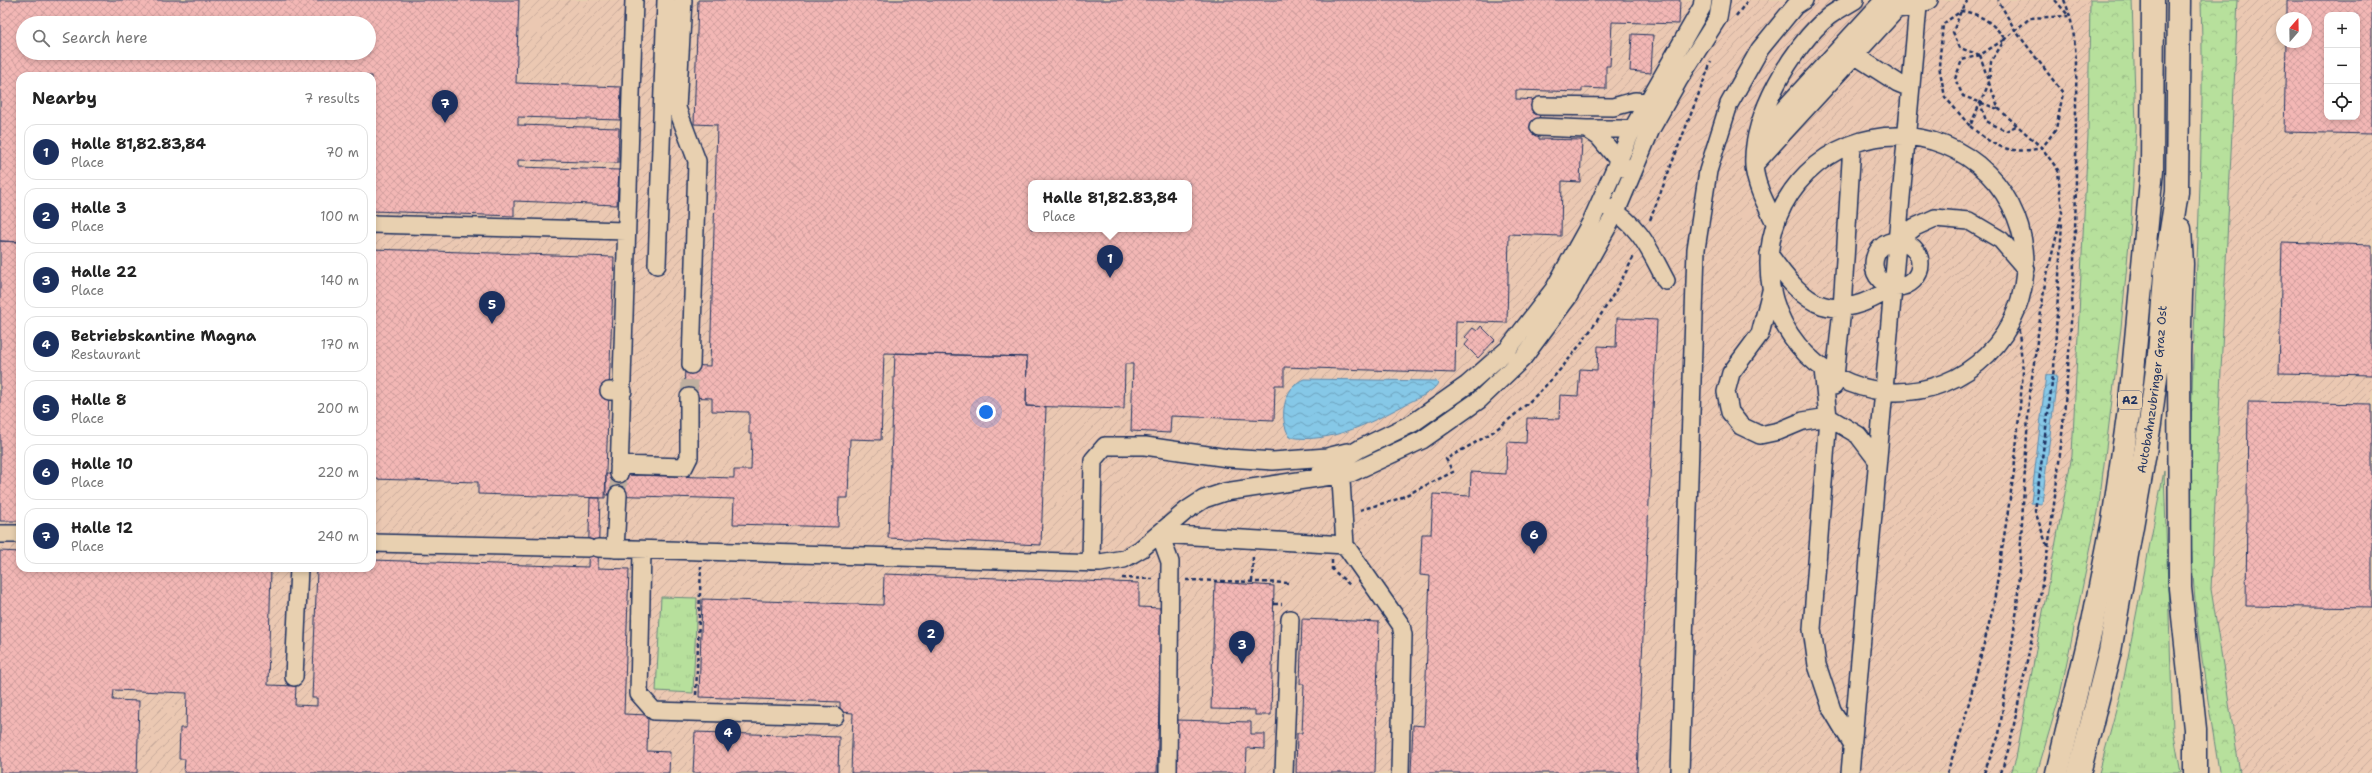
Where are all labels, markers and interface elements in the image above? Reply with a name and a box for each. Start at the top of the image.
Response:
north arrow [2276,12,2312,48]
map controls [2324,12,2360,120]
button: + [2324,12,2360,48]
search box [16,16,376,60]
icon: search [30,27,52,49]
text: Search here [62,28,148,48]
button: − [2324,48,2360,84]
button: locate [2324,84,2360,120]
text: Nearby [32,87,97,109]
text: 7 results [304,90,360,107]
pin: 7 [432,90,458,123]
text: Halle 81,82.83,84 [71,134,206,154]
text: 1 [43,144,49,161]
text: 70 m [325,144,359,161]
text: Place [71,154,104,171]
popup [1028,180,1192,232]
text: Halle 81,82.83,84 [1043,188,1177,208]
text: Halle 3 [71,198,127,218]
text: 2 [41,208,51,225]
text: 100 m [320,208,359,225]
text: Place [1043,208,1076,225]
text: Place [71,218,104,235]
pin: 1 [1097,245,1123,278]
text: Halle 22 [71,262,137,282]
text: 3 [41,272,51,289]
text: 140 m [320,272,359,289]
text: Place [71,282,104,299]
pin: 5 [479,291,505,324]
street label: Autobahnzubringer Graz Ost [2133,305,2171,475]
text: Betriebskantine Magna [71,326,256,346]
text: 4 [41,336,51,353]
text: 170 m [321,336,359,353]
text: Restaurant [71,346,141,363]
text: Halle 8 [71,390,127,410]
road number: A2 [2118,391,2142,409]
text: 5 [42,400,50,417]
text: 200 m [317,400,359,417]
your location [976,402,996,422]
text: Place [71,410,104,427]
text: Halle 10 [71,454,133,474]
text: 6 [41,464,51,481]
text: 220 m [317,464,359,481]
text: Place [71,474,104,491]
text: Halle 12 [71,518,133,538]
pin: 6 [1521,521,1547,554]
text: 7 [41,528,51,545]
text: 240 m [317,528,359,545]
text: Place [71,538,104,555]
pin: 2 [918,620,944,653]
pin: 3 [1229,631,1255,664]
pin: 4 [715,719,741,752]

